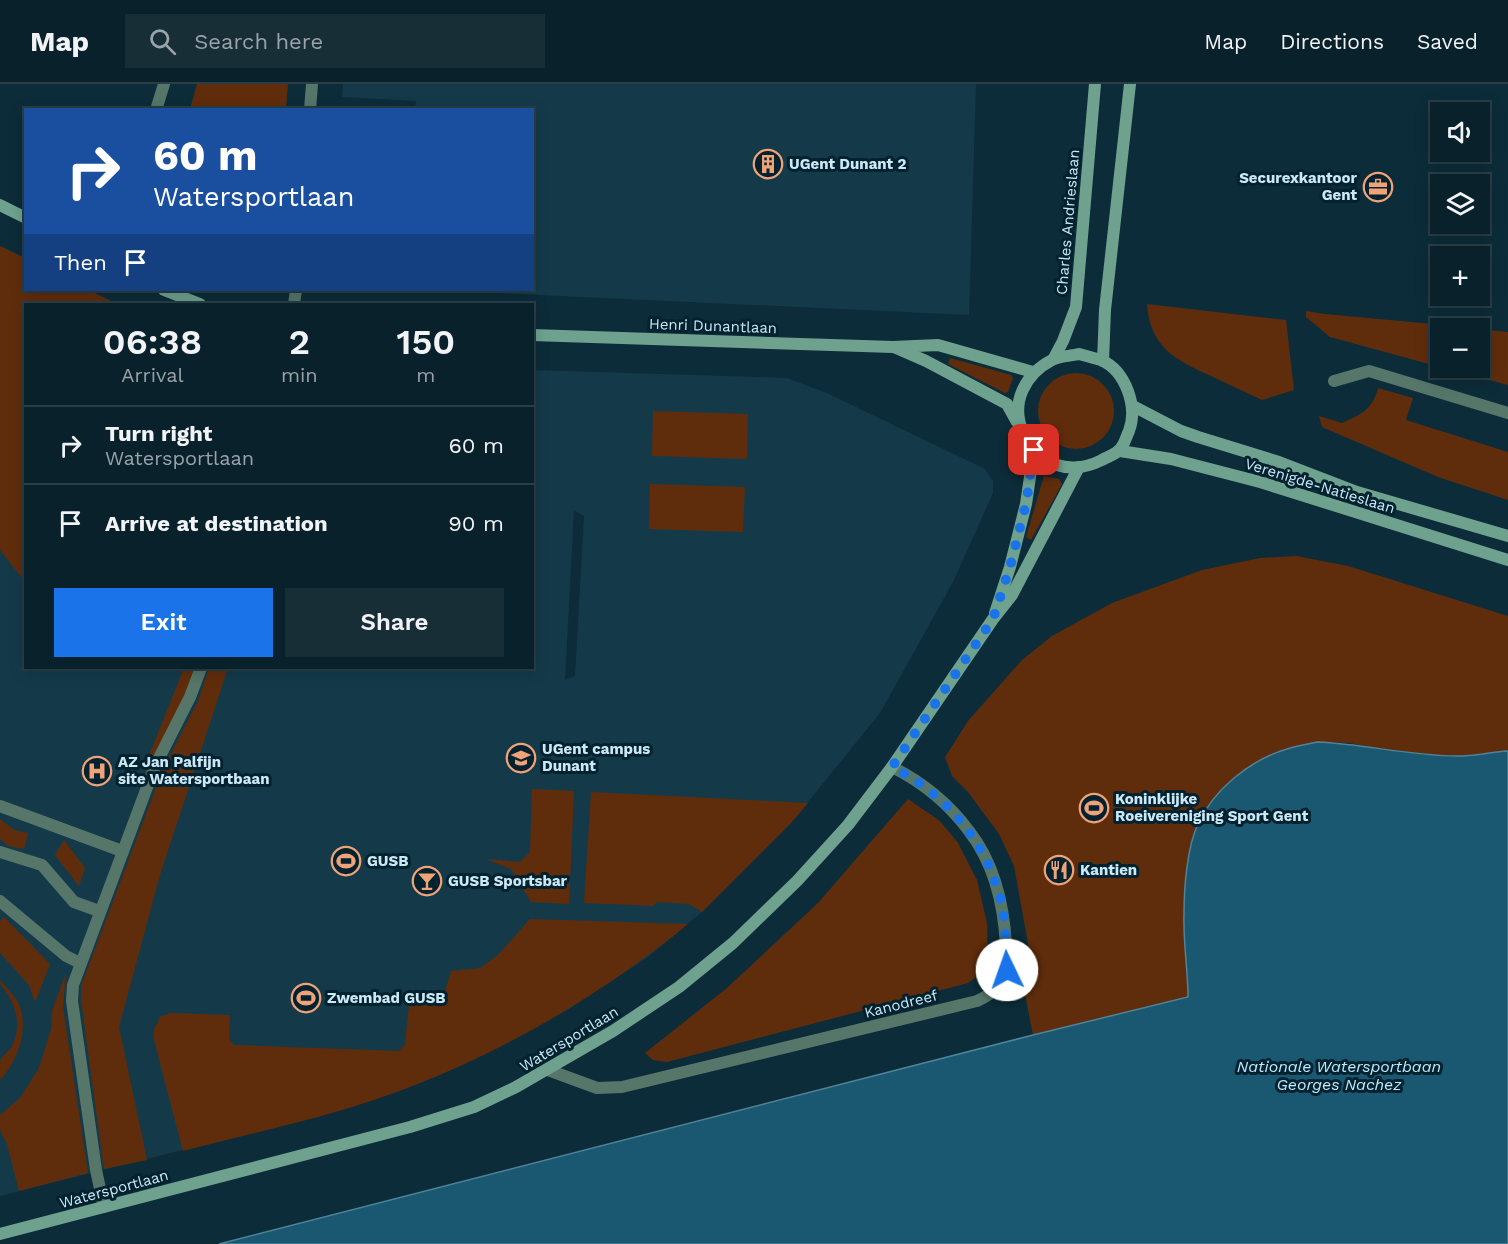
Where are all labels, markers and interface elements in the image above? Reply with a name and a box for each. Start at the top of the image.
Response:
search box [125,14,545,68]
text: Map [30,25,89,58]
icon: search [146,25,179,58]
text: Search here [194,29,323,54]
text: Map [1204,29,1247,54]
text: Directions [1280,29,1384,54]
text: Saved [1417,29,1478,54]
map controls [1430,102,1490,378]
button: sound [1430,102,1490,162]
text: 60 m [153,131,257,180]
icon: right [54,132,132,210]
building icon: UGent Dunant 2 [752,148,784,180]
street label: Charles Andrieslaan [1053,149,1083,295]
place label: UGent Dunant 2 [789,155,906,173]
place label: Securexkantoor Gent [1239,169,1358,204]
office icon: Securexkantoor Gent [1362,171,1394,203]
button: layers [1430,174,1490,234]
text: Watersportlaan [153,181,354,213]
icon: arrive [119,246,152,279]
button: + [1430,246,1490,306]
text: Then [54,250,107,275]
street label: Henri Dunantlaan [649,315,777,337]
button: − [1430,318,1490,378]
text: 06:38 [103,321,202,363]
text: 2 [289,321,310,363]
text: 150 [396,321,455,363]
text: Arrival [121,363,184,387]
text: min [281,363,318,387]
text: m [416,363,435,387]
text: Turn right [105,421,212,446]
pin [1008,424,1059,475]
icon: right [54,429,87,462]
text: 60 m [448,433,504,458]
icon: arrive [1017,433,1050,466]
text: Watersportlaan [105,446,254,470]
street label: Verenigde-Natieslaan [1243,455,1397,517]
icon: arrive [54,507,87,540]
text: Arrive at destination [105,511,328,536]
text: 90 m [448,511,504,536]
button: Exit [54,588,273,657]
button: Share [285,588,504,657]
place label: UGent campus Dunant [542,740,650,775]
school or university icon: UGent campus Dunant [505,742,537,774]
place label: AZ Jan Palfijn site Watersportbaan [118,753,270,788]
hospital icon: AZ Jan Palfijn site Watersportbaan [81,755,113,787]
place label: Koninklijke Roeivereniging Sport Gent [1115,790,1309,825]
sports icon: Koninklijke Roeivereniging Sport Gent [1078,792,1110,824]
sports icon: GUSB [330,845,362,877]
place label: GUSB [367,852,408,870]
restaurant icon: Kantien [1043,854,1075,886]
place label: Kantien [1080,861,1137,879]
bar icon: GUSB Sportsbar [411,865,443,897]
place label: GUSB Sportsbar [448,872,568,890]
position arrow [975,938,1039,1002]
sports icon: Zwembad GUSB [290,982,322,1014]
street label: Kanodreef [863,986,940,1022]
place label: Zwembad GUSB [327,989,446,1007]
street label: Watersportlaan [516,1002,622,1076]
water label: Nationale Watersportbaan Georges Nachez [1237,1057,1441,1094]
street label: Watersportlaan [58,1166,170,1212]

